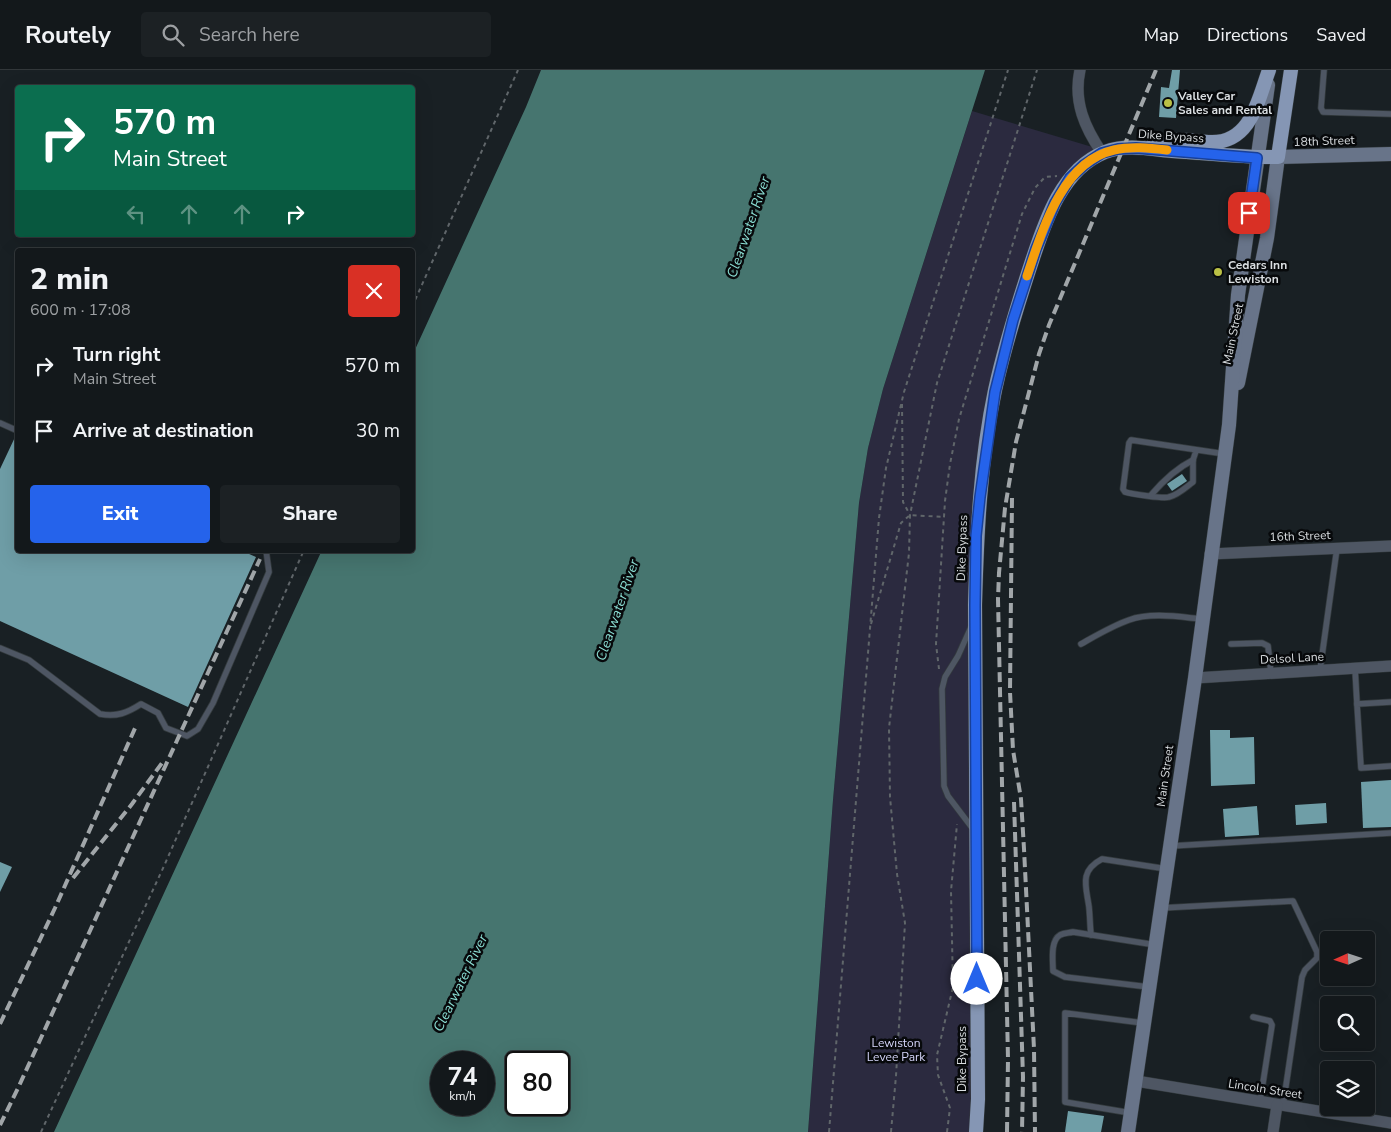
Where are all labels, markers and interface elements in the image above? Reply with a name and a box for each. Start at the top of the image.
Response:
search box [141,12,491,57]
text: Routely [25,19,111,51]
icon: search [159,21,187,49]
text: Search here [199,22,300,48]
text: Map [1144,23,1179,47]
text: Directions [1207,23,1288,47]
text: Saved [1316,23,1366,47]
place label: Valley Car Sales and Rental [1177,88,1272,118]
marker: Valley Car Sales and Rental [1162,97,1174,109]
text: 570 m [113,99,216,146]
icon: right [30,105,95,170]
street label: Dike Bypass [1137,126,1205,146]
street label: 18th Street [1293,132,1356,150]
text: Main Street [113,144,227,174]
water label: Clearwater River [722,173,775,280]
pin [1228,192,1270,234]
icon: arrive [1235,199,1263,227]
icon: left [122,200,150,228]
icon: ahead [175,200,203,228]
icon: ahead [228,200,256,228]
icon: right [281,200,309,228]
place label: Cedars Inn Lewiston [1228,257,1287,287]
text: 2 min [30,259,109,300]
button: close [348,265,400,317]
marker: Cedars Inn Lewiston [1212,266,1224,278]
text: 600 m · 17:08 [30,299,131,321]
street label: Main Street [1219,301,1247,366]
text: Turn right [73,342,160,368]
icon: right [30,352,58,380]
text: 570 m [345,353,400,379]
text: Main Street [73,368,156,390]
icon: arrive [30,417,58,445]
text: Arrive at destination [73,418,254,444]
text: 30 m [356,418,400,444]
button: Exit [30,485,210,543]
button: Share [220,485,400,543]
street label: Dike Bypass [953,514,971,581]
street label: 16th Street [1269,527,1332,545]
water label: Clearwater River [591,556,644,663]
street label: Delsol Lane [1260,648,1324,668]
street label: Main Street [1153,743,1177,808]
water label: Clearwater River [429,931,493,1035]
north arrow [1320,931,1375,986]
map controls [1320,931,1375,1116]
position arrow [950,952,1002,1004]
button: search [1320,996,1375,1051]
street label: Dike Bypass [954,1026,970,1092]
park label: Lewiston Levee Park [867,1035,926,1065]
speed limit sign: 80 [505,1051,570,1116]
text: 74 [447,1060,478,1094]
button: layers [1320,1061,1375,1116]
street label: Lincoln Street [1227,1075,1304,1103]
text: km/h [449,1088,476,1104]

